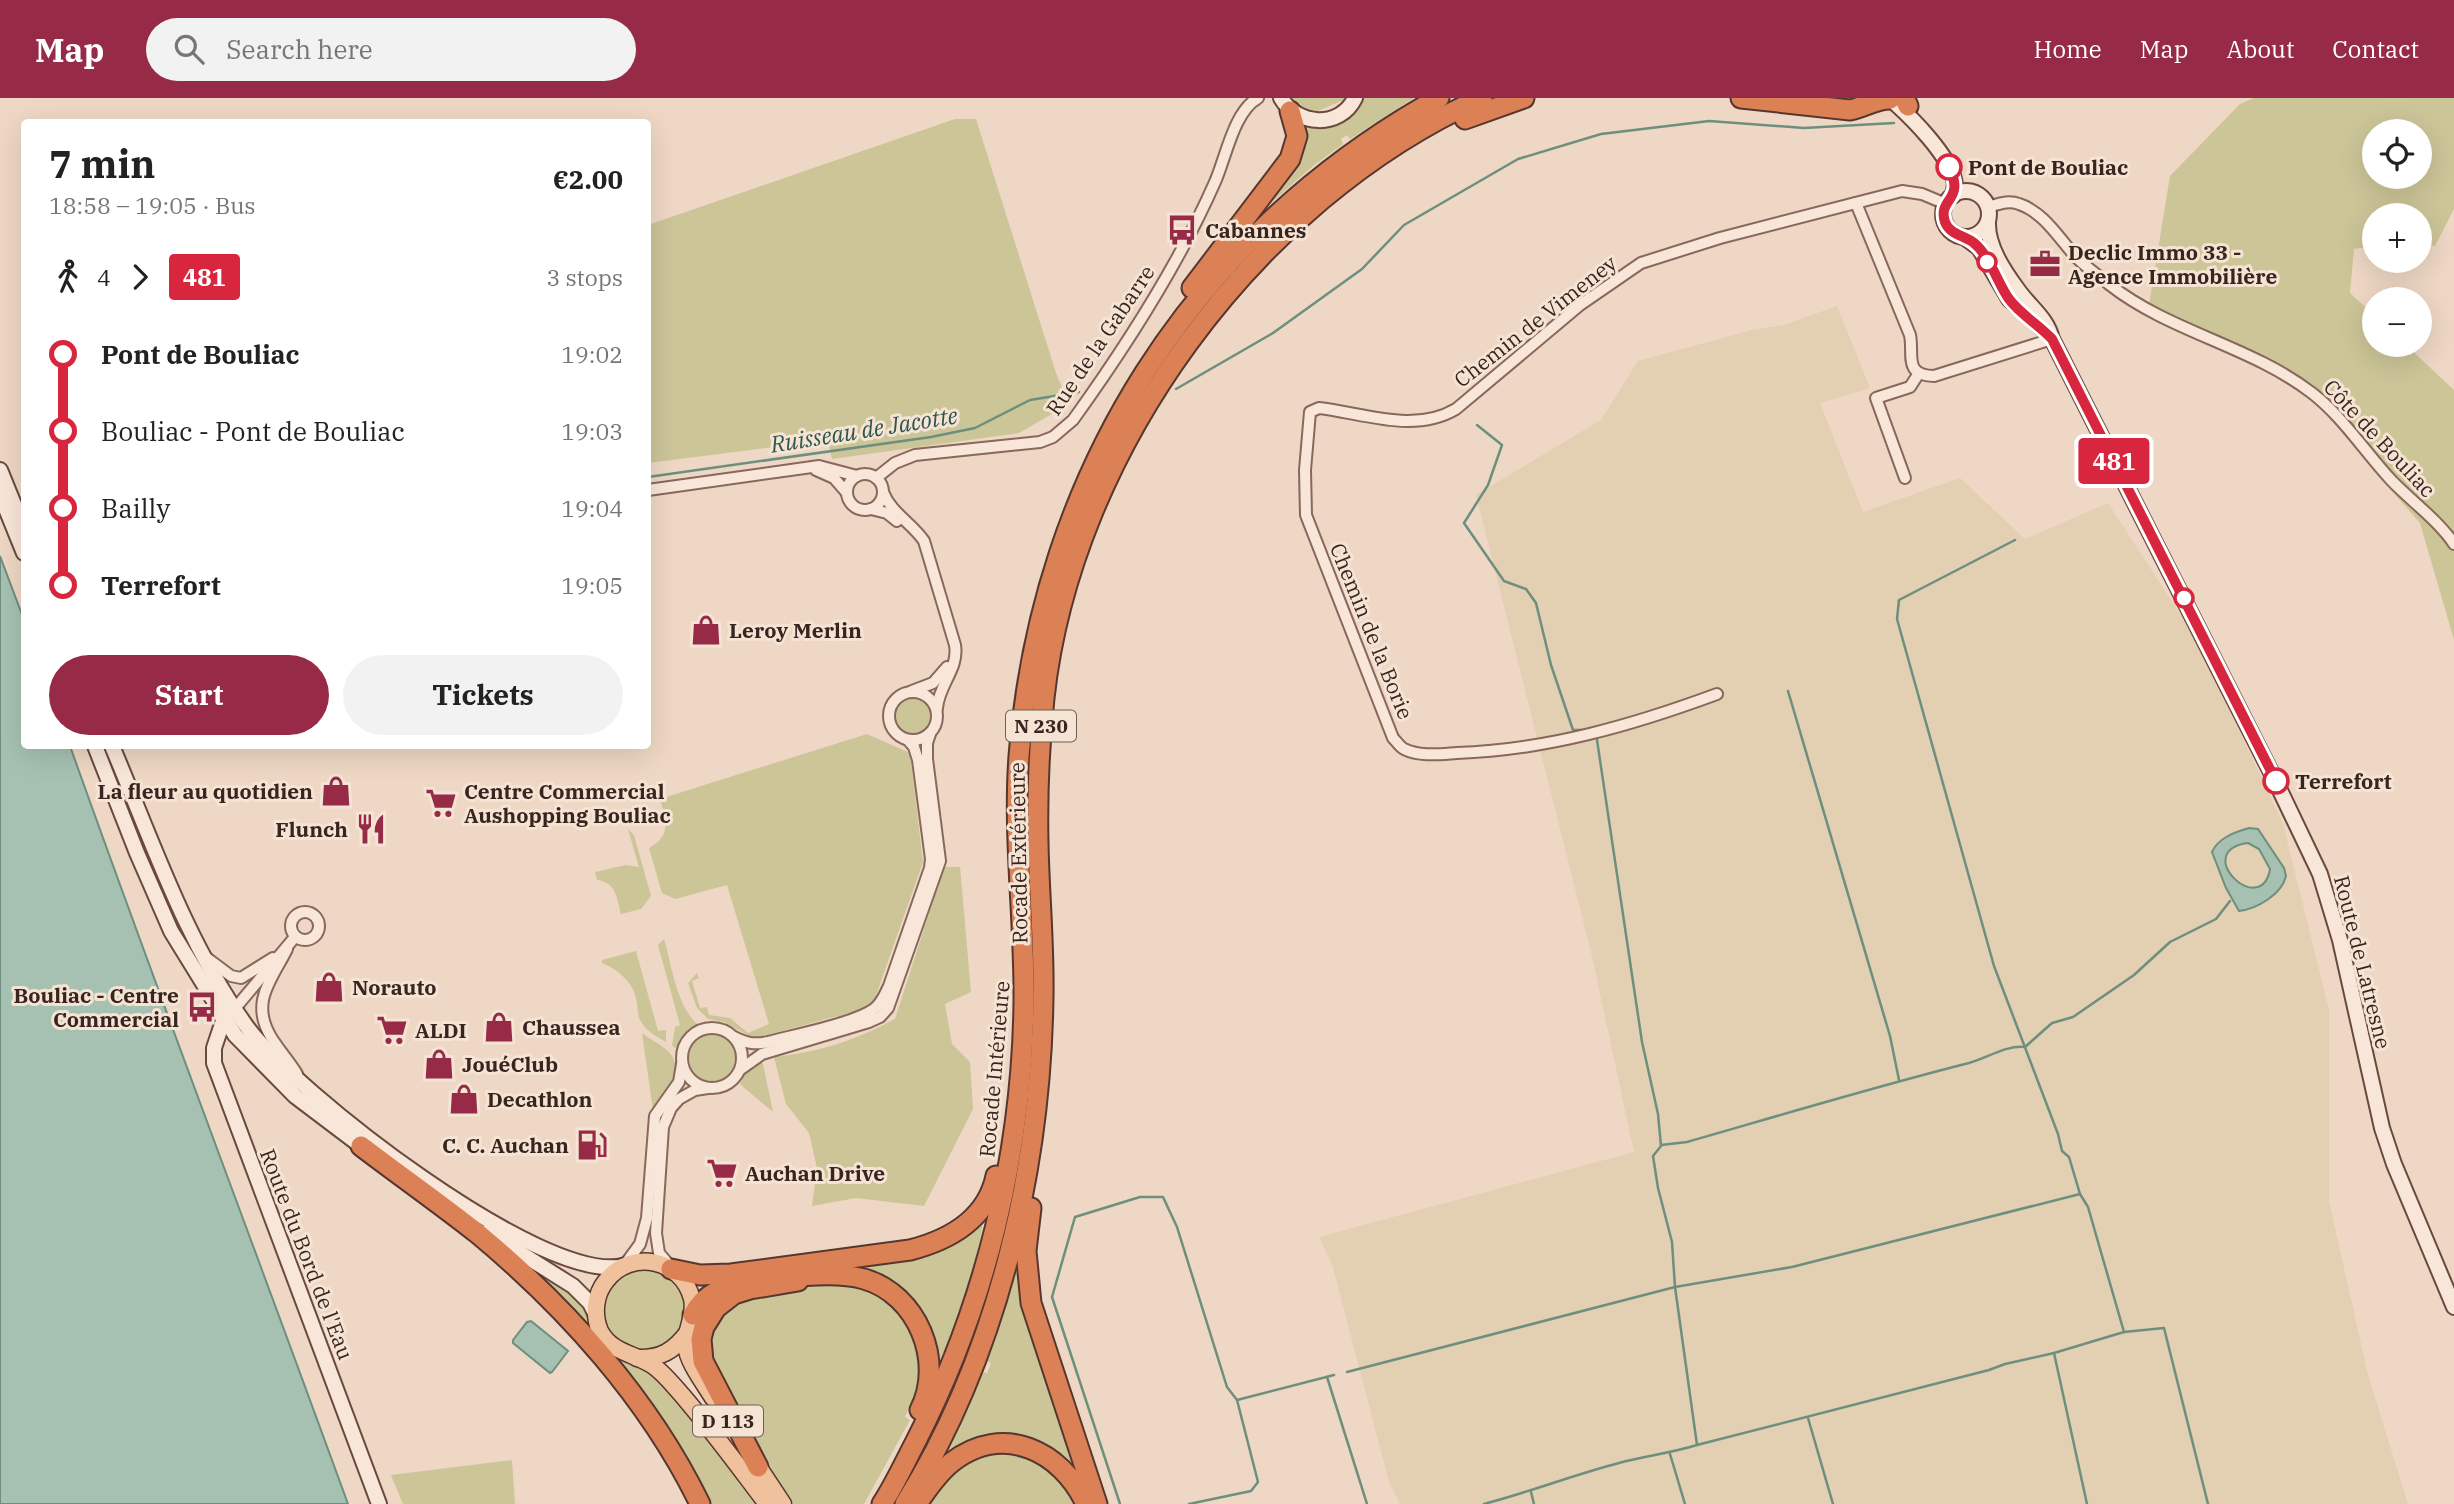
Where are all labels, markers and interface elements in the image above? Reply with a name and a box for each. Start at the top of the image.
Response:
search box [146,18,636,81]
text: Map [35,28,104,71]
icon: search [170,30,208,68]
text: Search here [226,32,373,66]
text: Home [2034,33,2102,65]
text: Map [2140,33,2188,65]
text: About [2226,33,2294,65]
text: Contact [2332,33,2419,65]
map controls [2362,119,2432,357]
button: locate [2362,119,2432,189]
text: 7 min [49,139,155,188]
place label: Pont de Bouliac [1968,153,2128,181]
marker: Pont de Bouliac [1936,154,1962,180]
text: €2.00 [553,162,623,196]
text: 18:58 – 19:05 · Bus [49,190,256,220]
button: + [2362,203,2432,273]
bus stop icon: Cabannes [1165,213,1199,247]
place label: Cabannes [1205,216,1306,244]
place label: Declic Immo 33 - Agence Immobilière [2068,238,2278,290]
office icon: Declic Immo 33 - Agence Immobilière [2028,247,2062,281]
street label: Chemin de Vimeney [1448,248,1623,393]
unlabelled marker [1977,252,1997,272]
icon: walk [49,258,87,296]
icon: forward [121,258,159,296]
street label: Rue de la Gabarre [1039,259,1161,421]
text: 481 [183,261,226,293]
text: 4 [97,262,111,292]
text: 3 stops [546,262,623,292]
button: − [2362,287,2432,357]
text: Pont de Bouliac [101,337,300,371]
text: 19:02 [561,339,623,369]
street label: Côte de Bouliac [2318,373,2442,503]
water label: Ruisseau de Jacotte [767,399,960,459]
text: Bouliac - Pont de Bouliac [101,414,405,448]
text: 19:03 [561,416,623,446]
line badge: 481 [2074,438,2154,484]
text: 481 [2092,445,2136,477]
text: Bailly [101,491,170,525]
text: 19:04 [561,493,623,523]
street label: Chemin de la Borie [1324,539,1420,723]
text: Terrefort [101,568,221,602]
text: 19:05 [561,570,623,600]
unlabelled marker [2174,588,2194,608]
shop icon: Leroy Merlin [689,613,723,647]
place label: Leroy Merlin [729,616,862,644]
button: Start [49,655,329,735]
button: Tickets [343,655,623,735]
road number: N 230 [1006,710,1076,741]
street label: Rocade Extérieure [1002,762,1034,944]
place label: Terrefort [2295,767,2392,795]
marker: Terrefort [2263,768,2289,794]
shop icon: La fleur au quotidien [319,774,353,808]
place label: La fleur au quotidien [98,777,313,805]
place label: Centre Commercial Aushopping Bouliac [464,777,671,829]
supermarket icon: Centre Commercial Aushopping Bouliac [424,786,458,820]
restaurant icon: Flunch [354,812,388,846]
place label: Flunch [275,815,348,843]
street label: Route de Latresne [2328,872,2398,1052]
shop icon: Norauto [312,970,346,1004]
place label: Norauto [352,973,437,1001]
street label: Rocade Intérieure [972,980,1016,1158]
place label: Bouliac - Centre Commercial [14,981,179,1033]
bus stop icon: Bouliac - Centre Commercial [185,990,219,1024]
shop icon: Chaussea [482,1010,516,1044]
supermarket icon: ALDI [375,1013,409,1047]
place label: Chaussea [522,1013,621,1041]
place label: ALDI [415,1016,467,1044]
shop icon: JouéClub [422,1047,456,1081]
place label: JouéClub [462,1050,558,1078]
shop icon: Decathlon [447,1082,481,1116]
place label: Decathlon [487,1085,592,1113]
fuel station icon: C. C. Auchan [575,1128,609,1162]
place label: C. C. Auchan [442,1131,569,1159]
street label: Route du Bord de l'Eau [254,1145,360,1363]
supermarket icon: Auchan Drive [705,1156,739,1190]
place label: Auchan Drive [745,1159,885,1187]
road number: D 113 [693,1406,763,1436]

